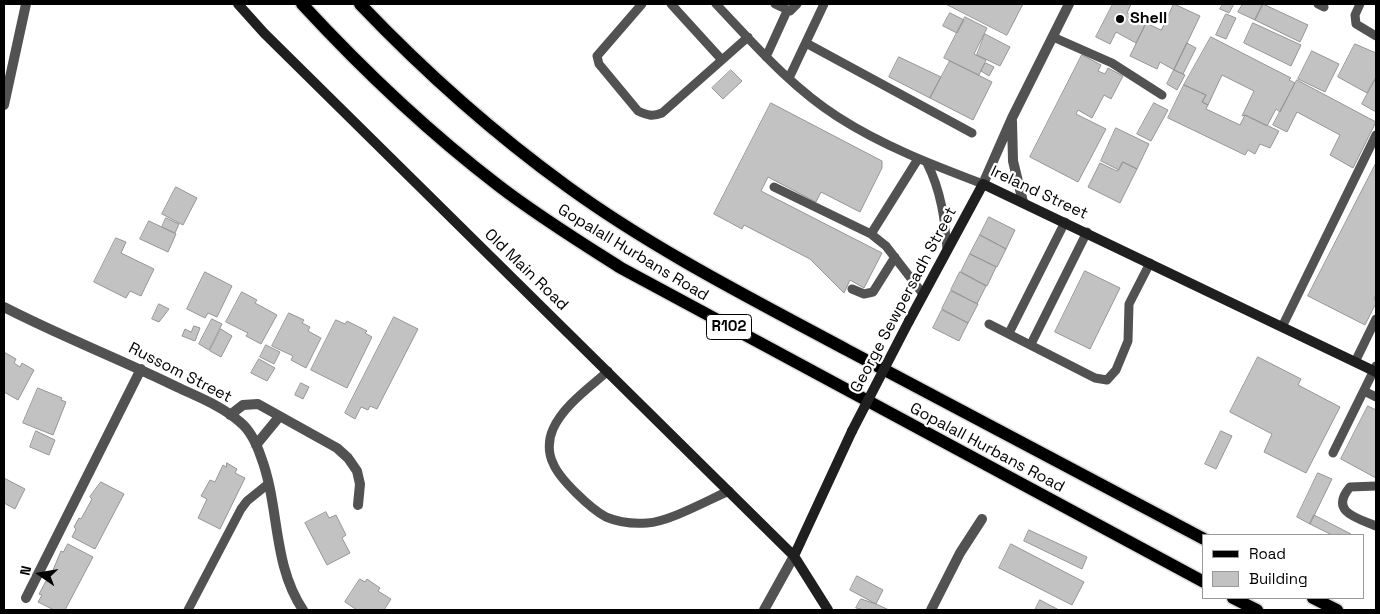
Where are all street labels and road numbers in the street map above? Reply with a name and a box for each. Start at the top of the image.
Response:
street label: Ireland Street [987,162,1091,224]
street label: Gopalall Hurbans Road [554,200,712,306]
street label: George Sewpersadh Street [847,204,961,396]
street label: Old Main Road [480,225,572,315]
road number: R102 [706,314,752,340]
street label: Russom Street [125,339,235,407]
street label: Gopalall Hurbans Road [906,399,1068,497]

